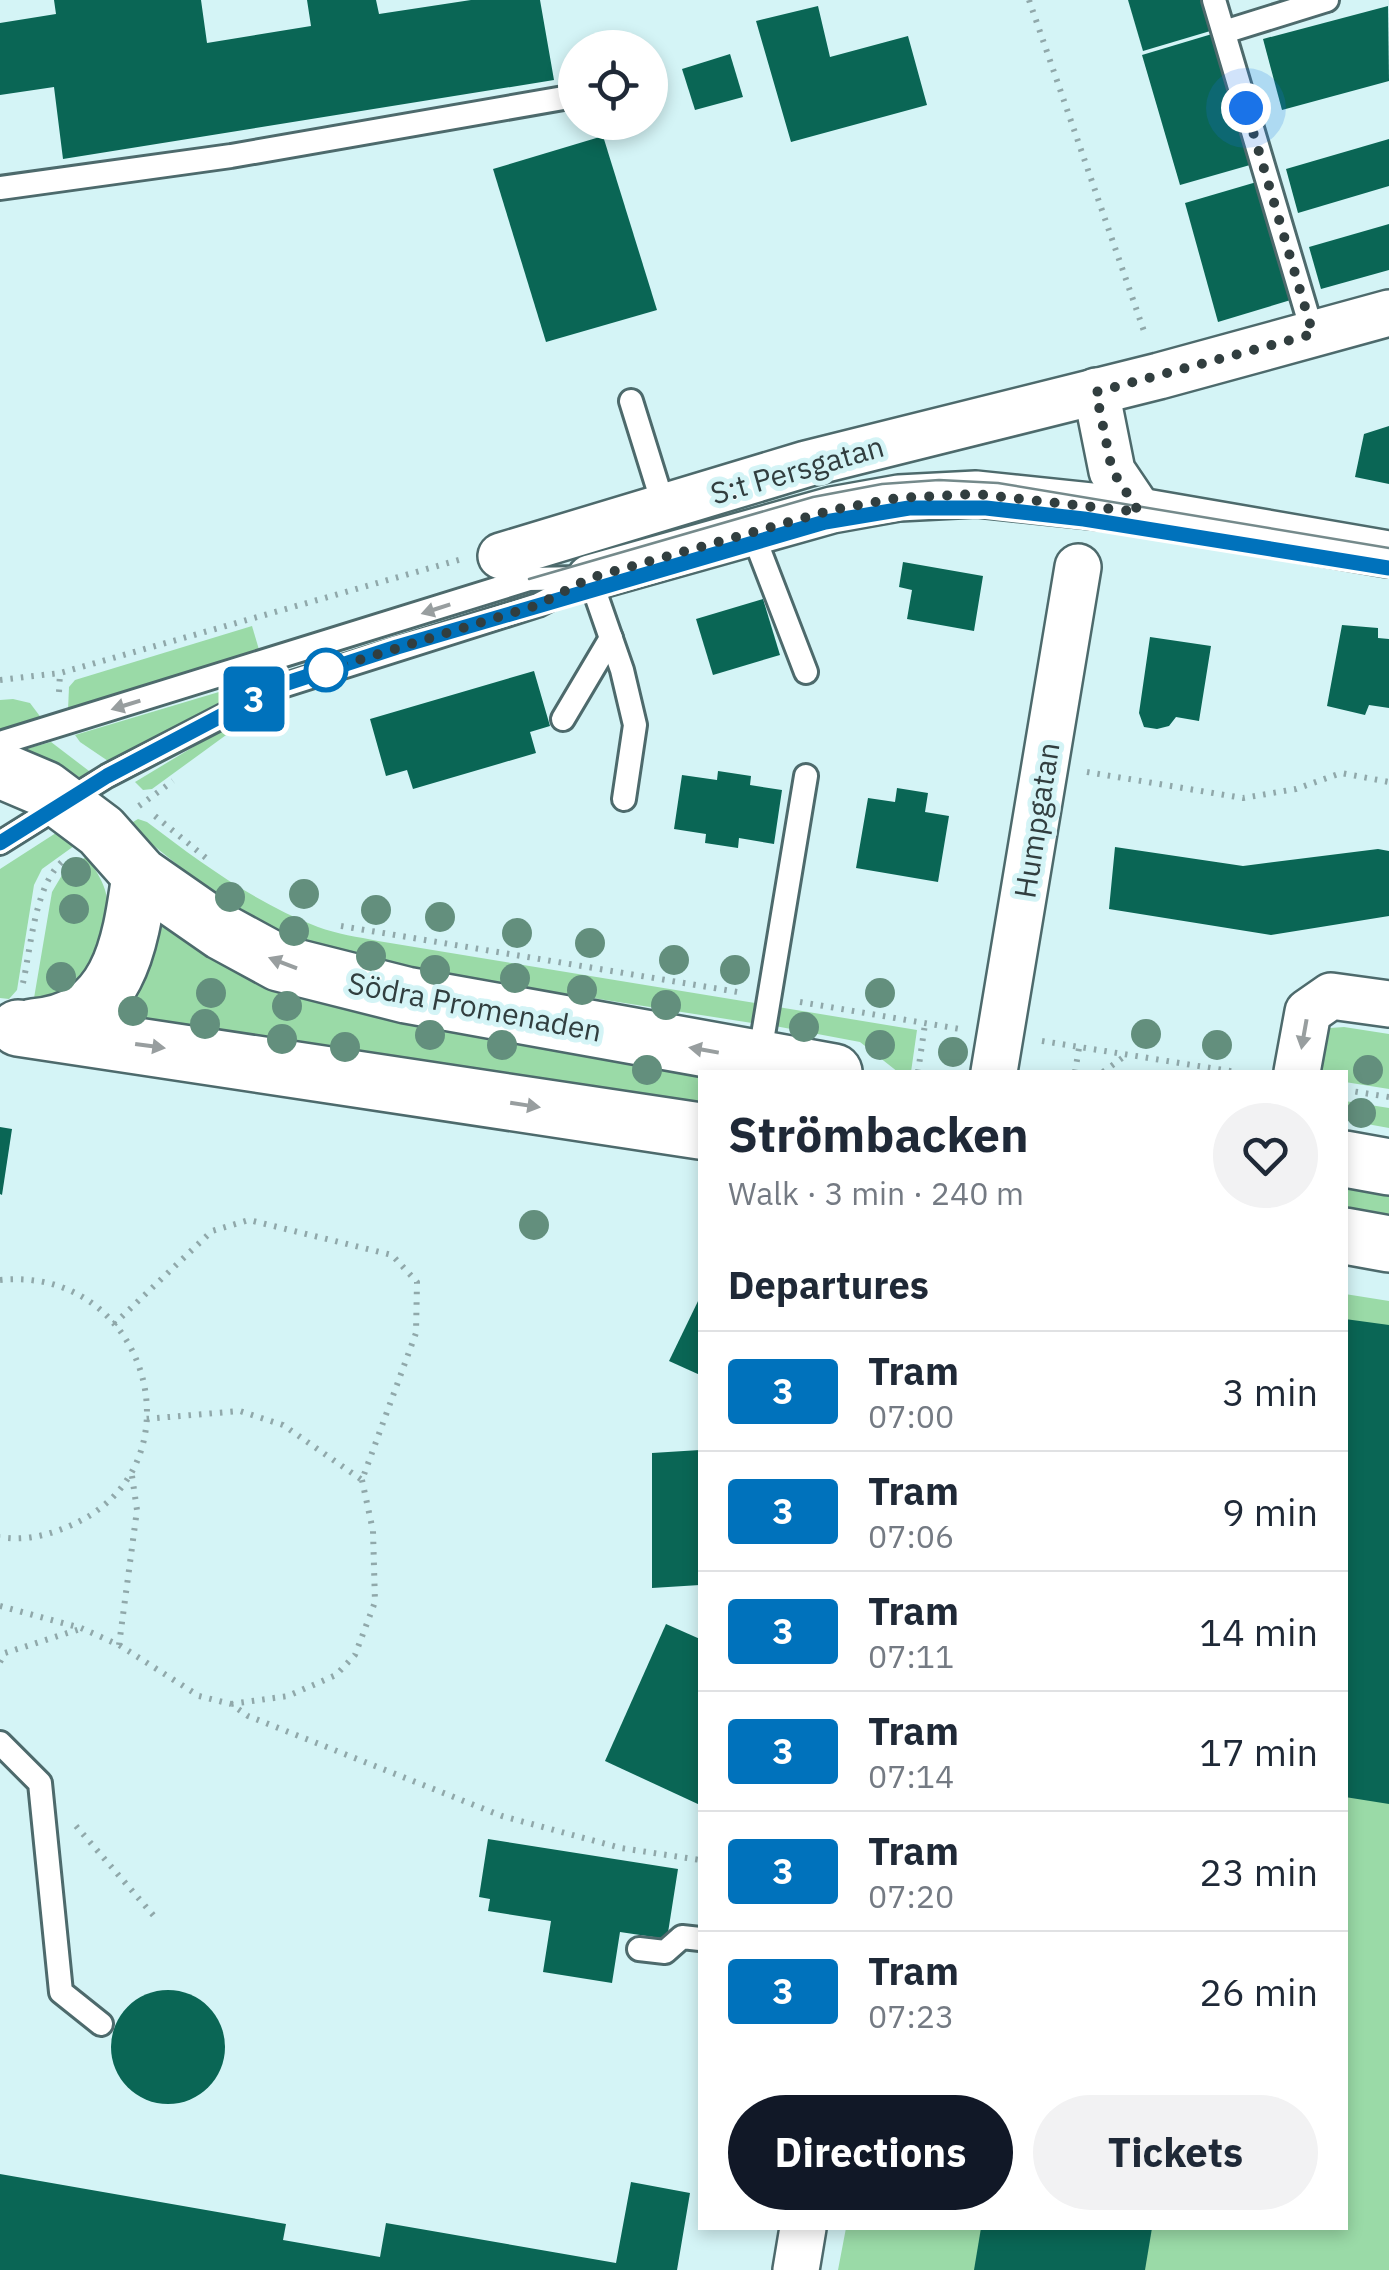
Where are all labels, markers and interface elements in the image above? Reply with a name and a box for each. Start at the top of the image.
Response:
map controls [558,30,668,140]
button: locate [558,30,668,140]
your location [1221,83,1271,133]
street label: S:t Persgatan [706,426,888,512]
one-way arrow [421,602,451,617]
unlabelled marker [305,649,347,691]
line badge: 3 [222,666,286,732]
text: 3 [243,676,265,722]
one-way arrow [110,698,141,713]
street label: Humpgatan [1004,739,1068,901]
one-way arrow [268,954,298,970]
street label: Södra Promenaden [345,962,605,1050]
one-way arrow [1296,1019,1312,1050]
one-way arrow [134,1038,166,1054]
one-way arrow [688,1041,719,1057]
one-way arrow [510,1097,542,1113]
text: Strömbacken [728,1103,1029,1165]
button: heart [1213,1103,1318,1208]
text: Walk · 3 min · 240 m [728,1172,1024,1214]
text: Departures [728,1260,929,1309]
text: Tram [868,1346,959,1395]
text: 3 min [1222,1367,1318,1416]
text: 3 [772,1368,794,1414]
text: 07:00 [868,1395,954,1437]
text: Tram [868,1466,959,1515]
text: 9 min [1222,1487,1318,1536]
text: 3 [772,1488,794,1534]
text: 07:06 [868,1515,954,1557]
text: Tram [868,1586,959,1635]
text: 14 min [1199,1607,1318,1656]
text: 3 [772,1608,794,1654]
text: 07:11 [868,1635,954,1677]
text: Tram [868,1706,959,1755]
text: 17 min [1199,1727,1318,1776]
text: 3 [772,1728,794,1774]
text: 07:14 [868,1755,954,1797]
text: Tram [868,1826,959,1875]
text: 23 min [1199,1847,1318,1896]
text: 3 [772,1848,794,1894]
text: 07:20 [868,1875,954,1917]
text: Tram [868,1946,959,1995]
text: 26 min [1199,1967,1318,2016]
text: 3 [772,1968,794,2014]
text: 07:23 [868,1995,954,2037]
button: Directions [728,2095,1013,2210]
button: Tickets [1033,2095,1318,2210]

